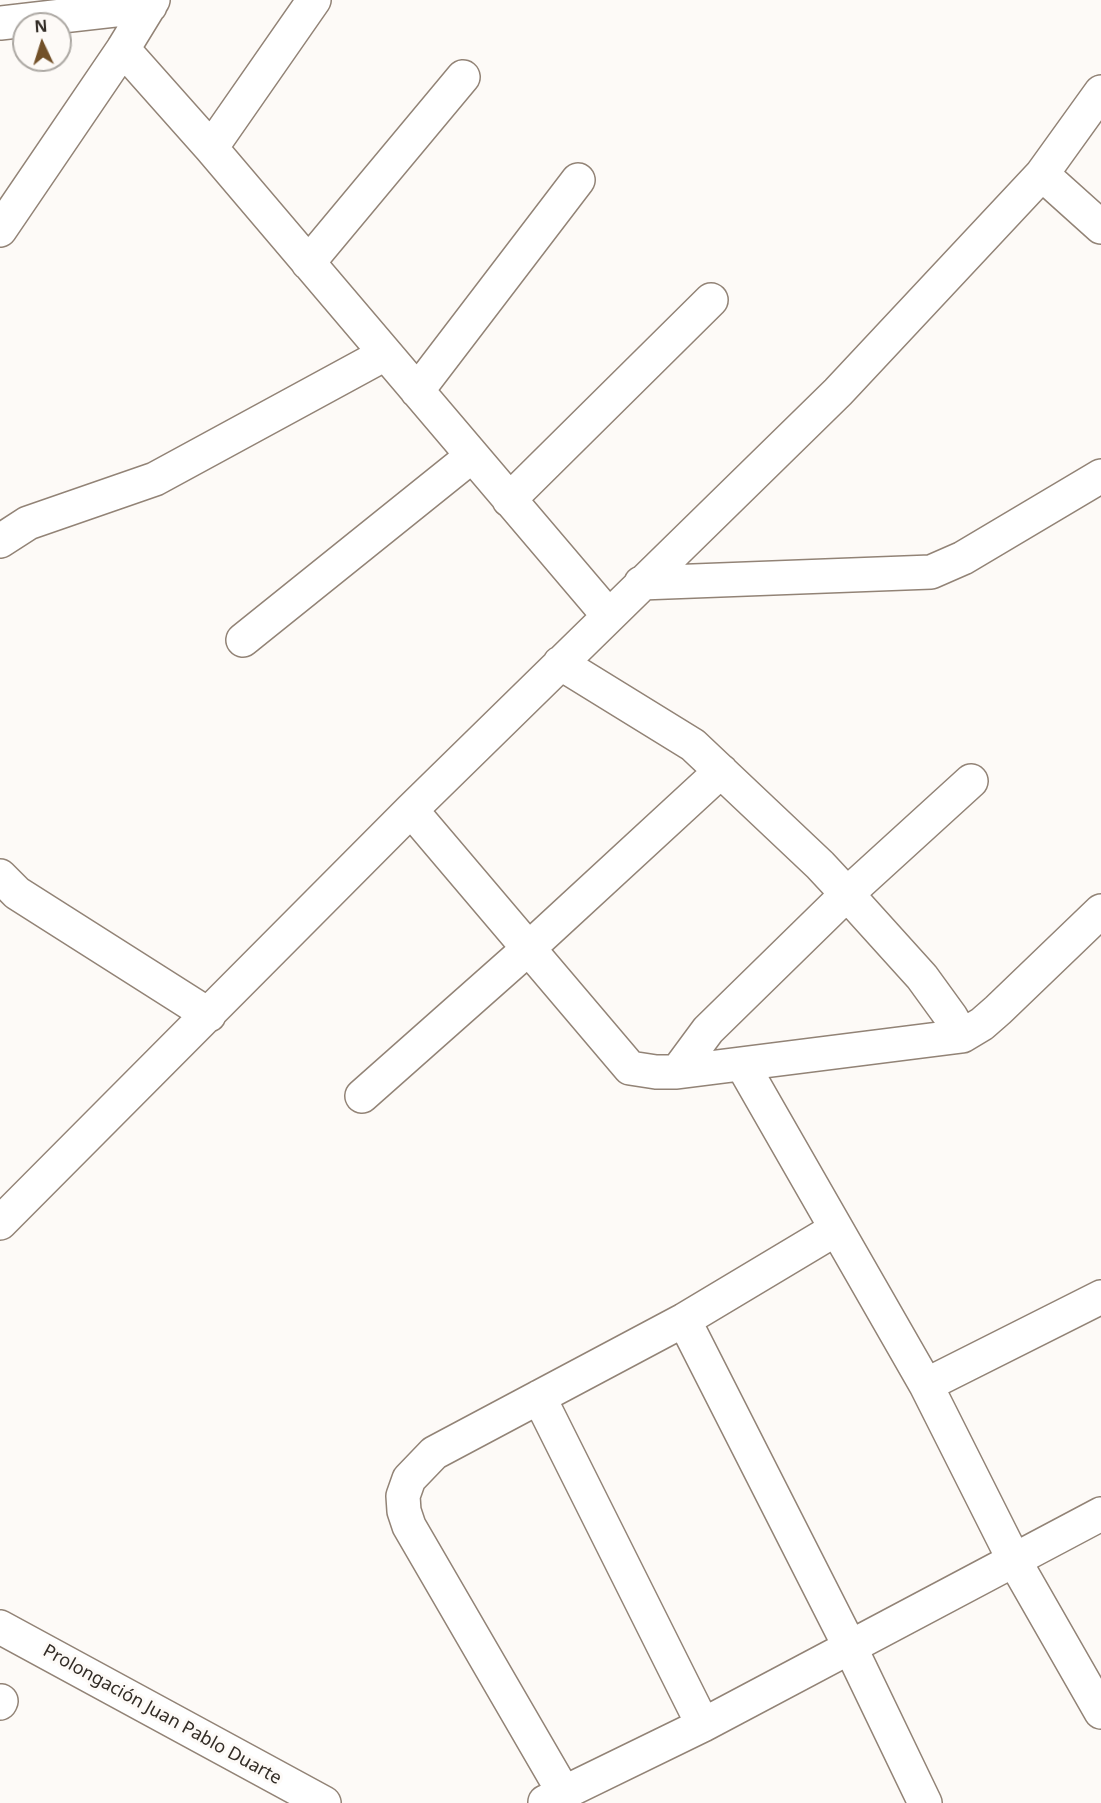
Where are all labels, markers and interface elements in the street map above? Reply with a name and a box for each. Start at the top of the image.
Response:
north arrow [12,12,72,72]
text: N [34,15,48,37]
street label: Prolongación Juan Pablo Duarte [39,1640,285,1790]

